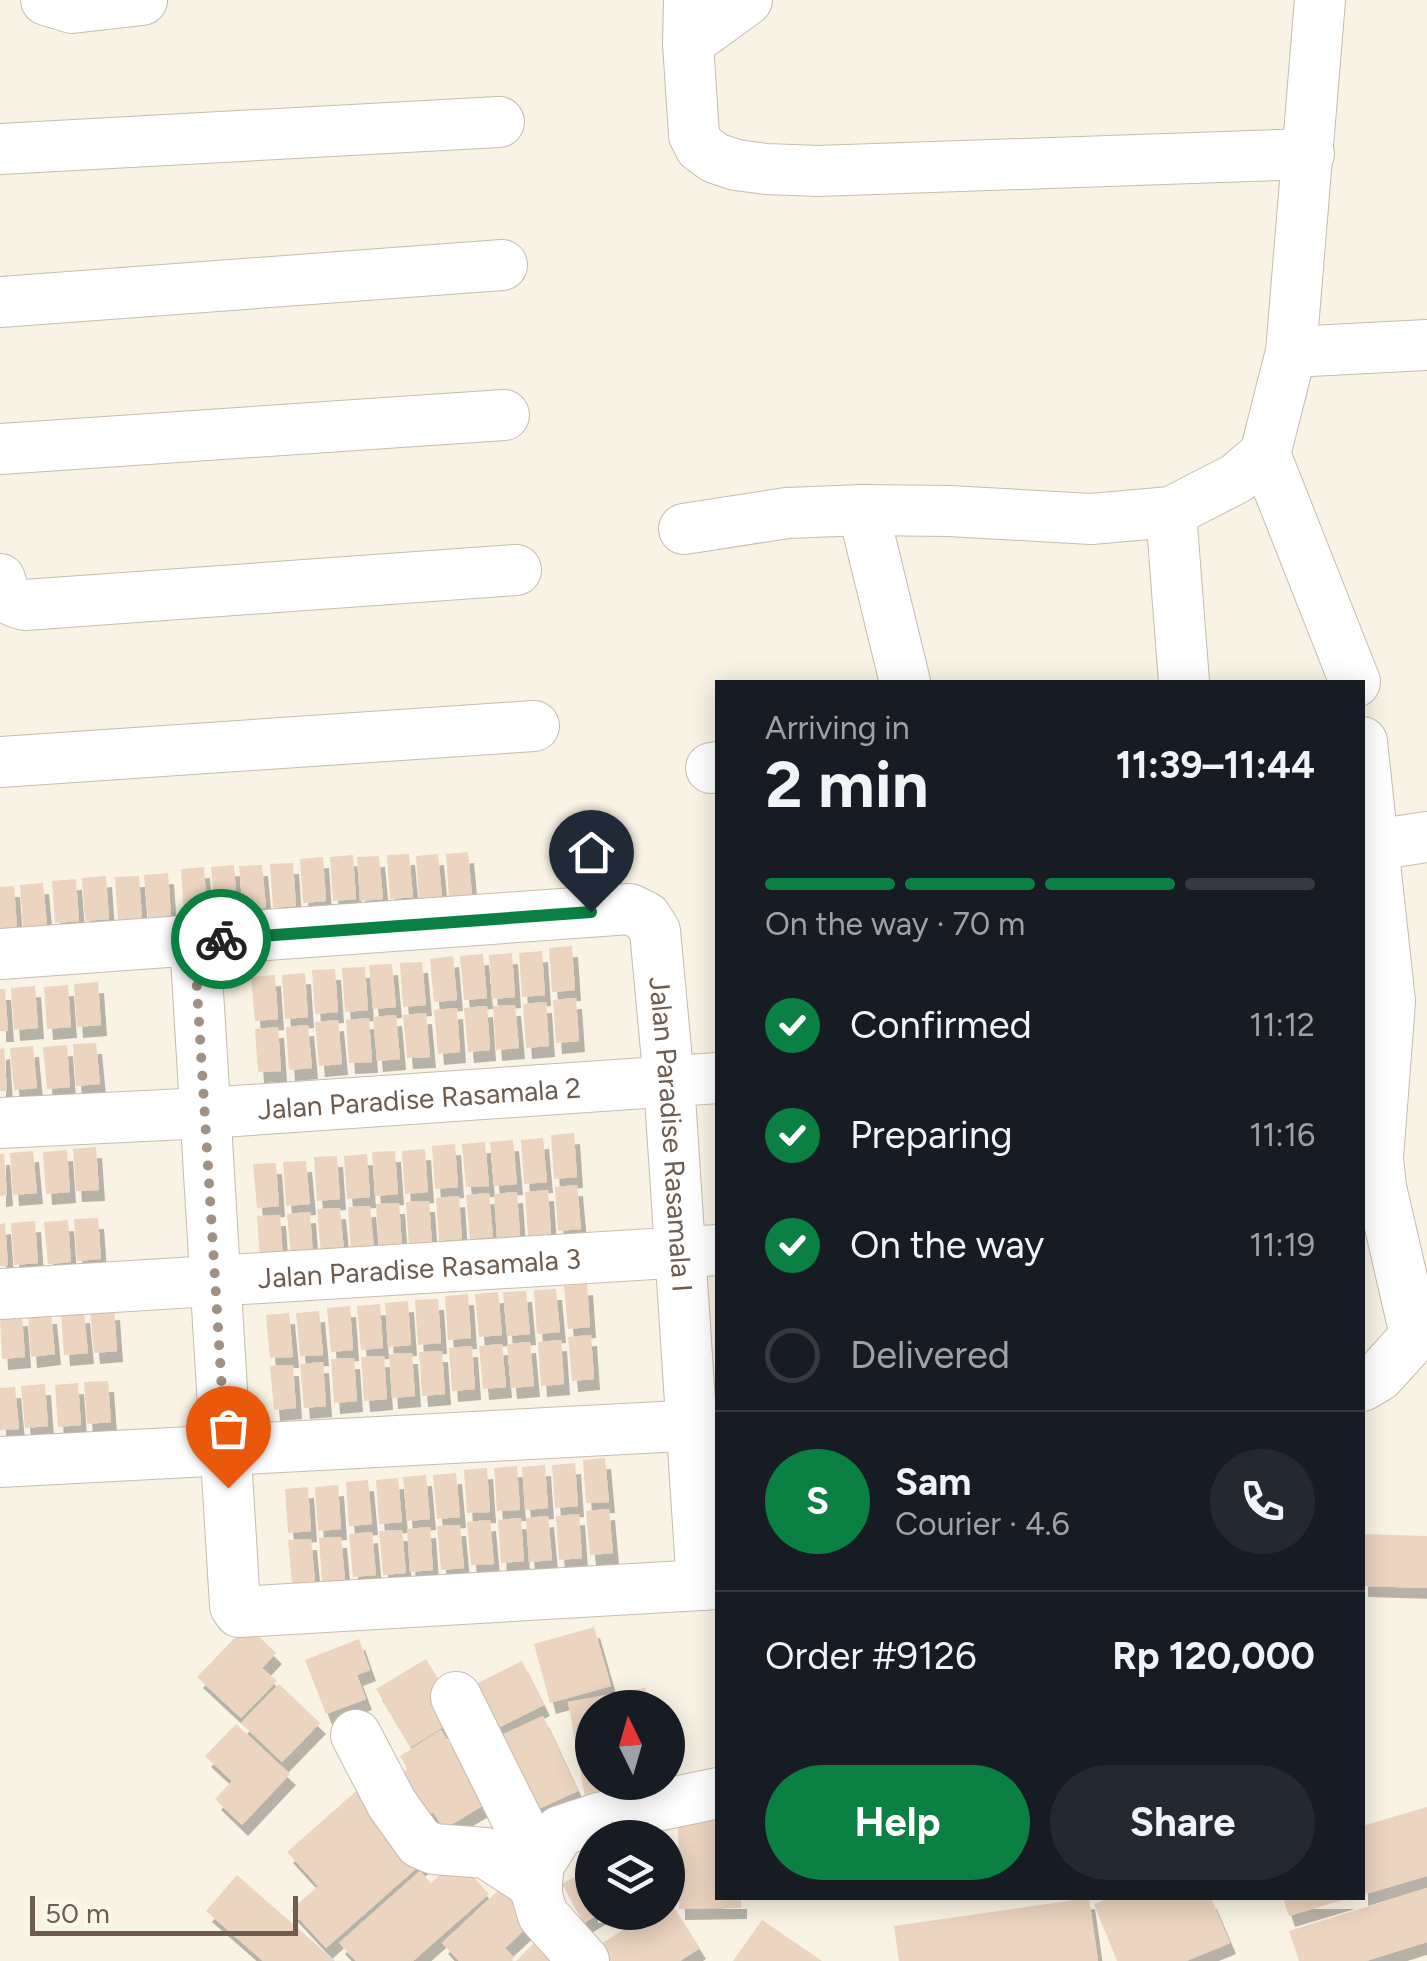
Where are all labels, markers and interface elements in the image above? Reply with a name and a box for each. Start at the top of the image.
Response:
text: Arriving in [765,709,910,747]
text: 11:39–11:44 [1116,742,1315,788]
text: 2 min [765,745,929,823]
pin [549,810,634,913]
icon: home [564,825,619,880]
courier [171,889,271,989]
text: On the way · 70 m [765,905,1025,943]
icon: bike [194,912,249,967]
street label: Jalan Paradise Rasamala I [642,975,700,1293]
icon: check [765,998,820,1053]
text: Confirmed [850,1002,1032,1048]
text: 11:12 [1249,1006,1315,1044]
street label: Jalan Paradise Rasamala 2 [256,1070,582,1126]
icon: check [765,1108,820,1163]
text: Preparing [850,1112,1012,1158]
text: 11:16 [1249,1116,1315,1154]
icon: check [765,1218,820,1273]
text: On the way [850,1222,1044,1268]
text: 11:19 [1249,1226,1315,1264]
street label: Jalan Paradise Rasamala 3 [257,1241,582,1295]
text: Delivered [850,1332,1010,1378]
pin [186,1386,271,1489]
icon: bag [201,1401,256,1456]
button: phone [1210,1449,1315,1554]
text: Sam [895,1459,971,1505]
text: S [806,1478,829,1524]
text: Courier · 4.6 [895,1505,1070,1543]
text: Order #9126 [765,1633,976,1679]
text: Rp 120,000 [1112,1633,1315,1679]
north arrow [575,1690,685,1800]
map controls [575,1690,685,1930]
button: Help [765,1765,1030,1880]
button: Share [1050,1765,1315,1880]
button: layers [575,1820,685,1930]
scale bar [30,1891,298,1936]
text: 50 m [45,1896,110,1930]

